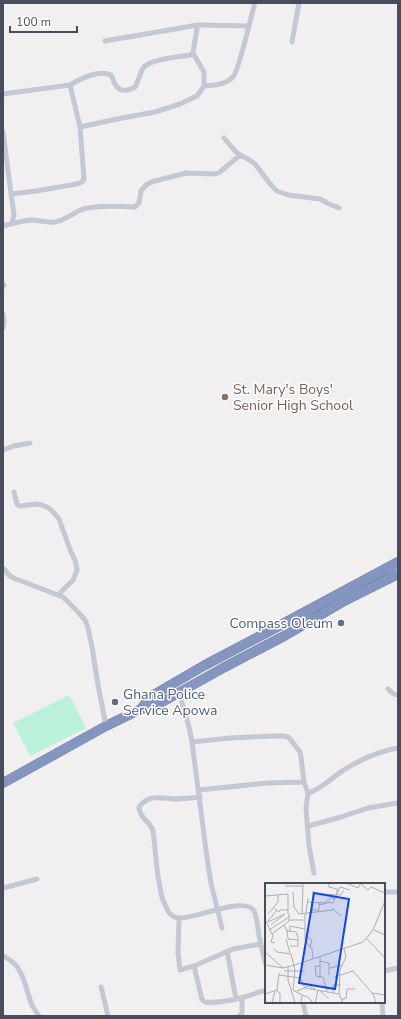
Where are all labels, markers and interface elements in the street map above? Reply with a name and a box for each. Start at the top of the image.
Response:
scale bar [10,8,77,34]
text: 100 m [16,14,51,30]
place label: St. Mary's Boys' Senior High School [233,380,354,415]
marker: St. Mary's Boys' Senior High School [220,392,230,402]
place label: Compass Oleum [230,614,333,633]
marker: Compass Oleum [336,618,346,628]
place label: Ghana Police Service Apowa [123,685,217,720]
marker: Ghana Police Service Apowa [110,697,120,707]
inset map [265,883,385,1003]

